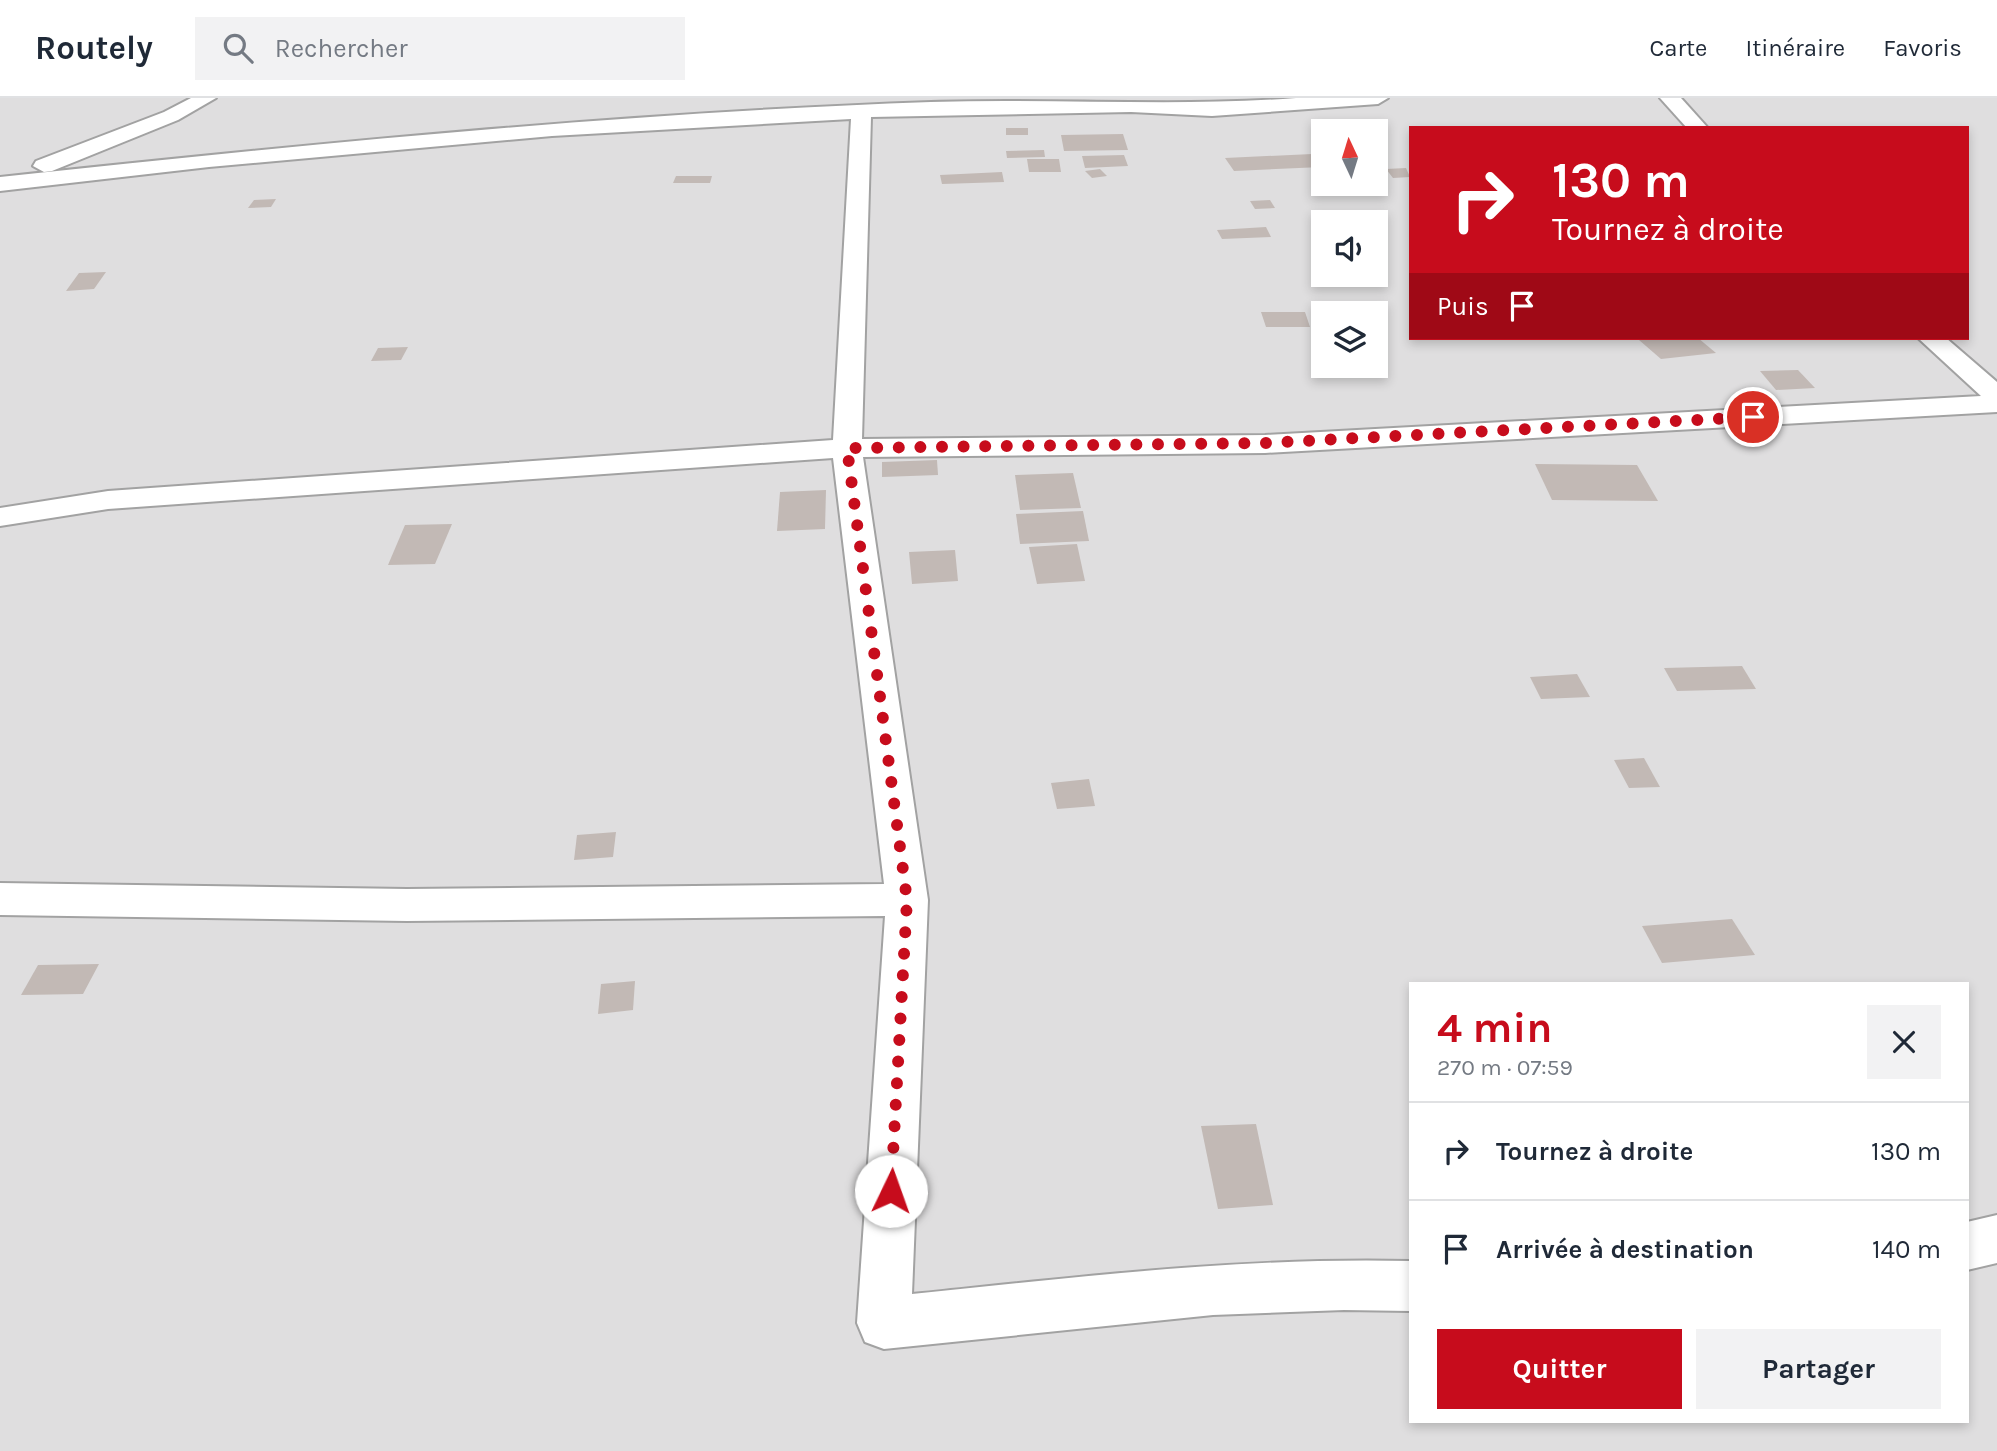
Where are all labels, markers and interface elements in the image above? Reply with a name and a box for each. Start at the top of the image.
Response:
search box [195,17,685,80]
text: Routely [35,29,153,67]
icon: search [219,29,257,67]
text: Rechercher [275,33,408,64]
text: Carte [1649,34,1707,62]
text: Itinéraire [1745,34,1845,62]
text: Favoris [1883,34,1962,62]
north arrow [1311,119,1388,196]
map controls [1311,119,1388,378]
text: 130 m [1552,152,1690,209]
icon: right [1437,154,1528,245]
button: sound [1311,210,1388,287]
text: Tournez à droite [1552,211,1784,248]
icon: arrive [1503,287,1541,325]
text: Puis [1437,291,1489,322]
button: layers [1311,301,1388,378]
pin [1723,387,1783,447]
icon: arrive [1734,398,1772,436]
text: 4 min [1437,1003,1552,1053]
button: close [1867,1005,1941,1079]
text: 270 m · 07:59 [1437,1054,1573,1081]
icon: right [1437,1132,1475,1170]
text: Tournez à droite [1496,1136,1693,1167]
text: 130 m [1871,1136,1941,1167]
position arrow [854,1154,928,1228]
icon: arrive [1437,1230,1475,1268]
text: Arrivée à destination [1496,1234,1754,1265]
text: 140 m [1872,1234,1941,1265]
button: Quitter [1437,1329,1682,1409]
button: Partager [1696,1329,1941,1409]

